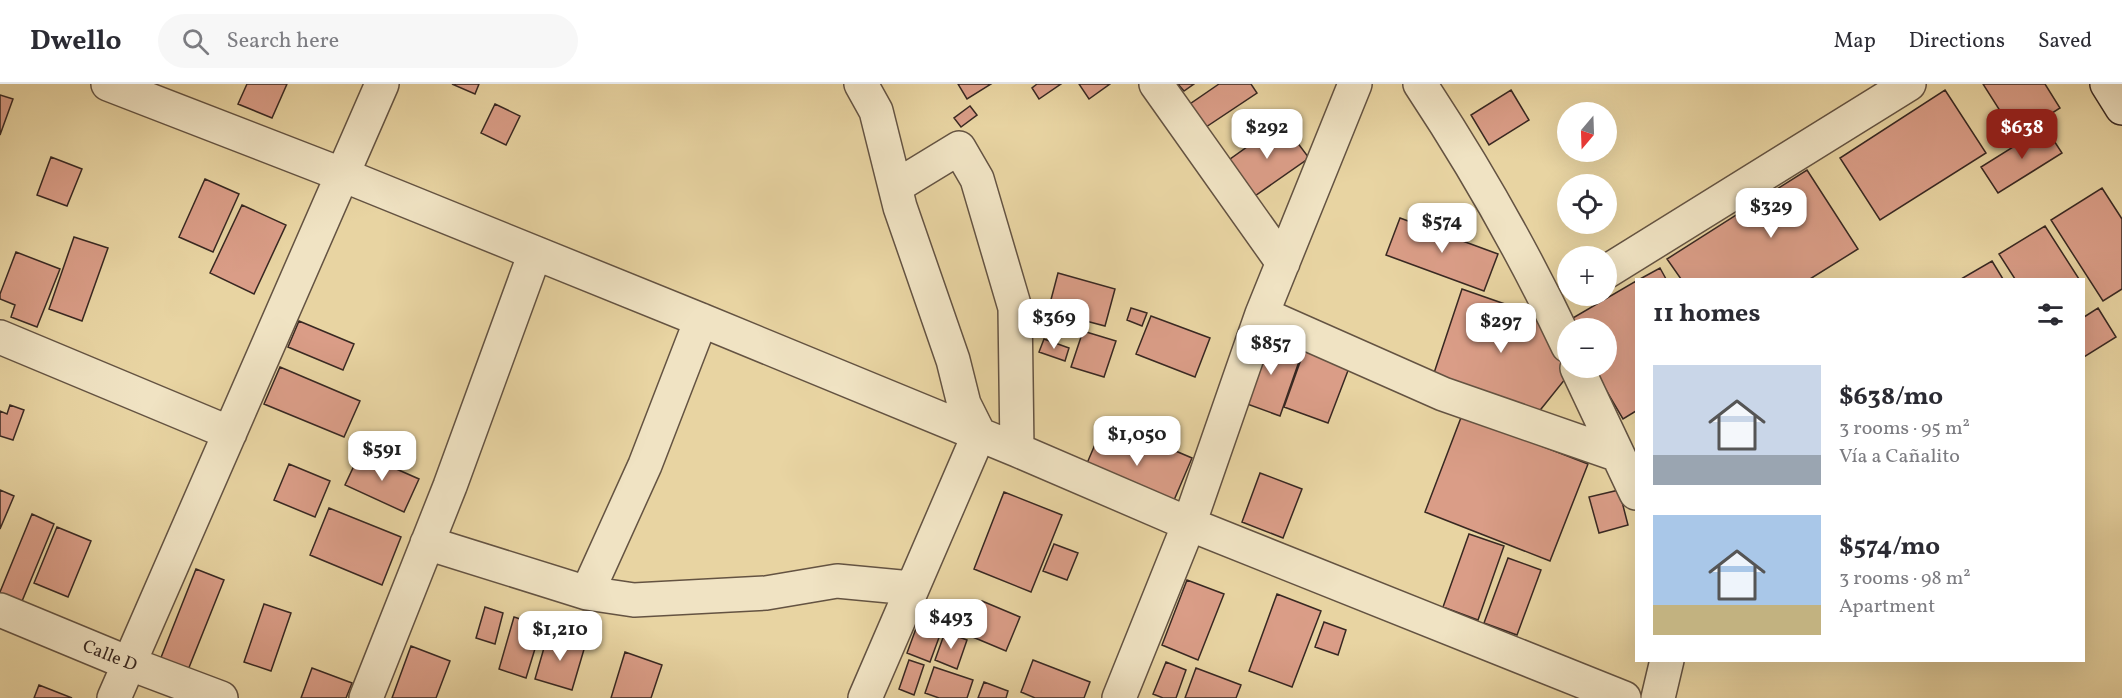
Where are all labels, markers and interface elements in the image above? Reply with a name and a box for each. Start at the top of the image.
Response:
search box [158,14,578,68]
text: Dwello [30,22,122,61]
icon: search [179,25,212,58]
text: Search here [227,26,339,57]
text: Map [1834,27,1876,56]
text: Directions [1909,27,2005,56]
text: Saved [2038,27,2092,56]
north arrow [1557,102,1617,162]
map controls [1557,102,1617,378]
pin: $292 [1231,109,1303,160]
pin: $638 [1986,109,2058,160]
text: $292 [1246,114,1288,142]
text: $638 [2000,114,2044,142]
button: locate [1557,174,1617,234]
pin: $329 [1735,188,1807,239]
text: $329 [1750,193,1792,221]
pin: $574 [1406,203,1478,254]
text: $574 [1422,208,1462,236]
button: + [1557,246,1617,306]
text: 11 homes [1653,296,1760,332]
icon: filters [2034,298,2067,331]
pin: $369 [1018,299,1090,350]
pin: $297 [1465,303,1537,354]
text: $369 [1032,304,1076,332]
text: $297 [1480,308,1522,336]
button: − [1557,318,1617,378]
pin: $857 [1235,325,1307,376]
text: $857 [1251,330,1291,358]
text: $638/mo [1839,379,1943,415]
icon: home [1701,389,1773,461]
text: 3 rooms · 95 m² [1839,415,1970,443]
pin: $1,050 [1088,416,1186,467]
text: $1,050 [1108,421,1166,449]
pin: $591 [346,431,418,482]
text: $591 [362,436,402,464]
text: Vía a Cañalito [1839,443,1960,471]
text: $574/mo [1839,529,1940,565]
icon: home [1701,539,1773,611]
text: 3 rooms · 98 m² [1839,565,1971,593]
text: Apartment [1839,593,1935,621]
pin: $493 [915,599,987,650]
text: $493 [929,604,973,632]
pin: $1,210 [511,611,609,662]
text: $1,210 [532,616,588,644]
street label: Calle D [78,634,140,679]

